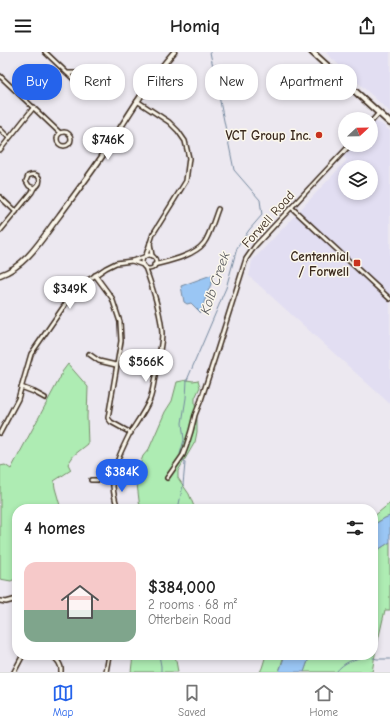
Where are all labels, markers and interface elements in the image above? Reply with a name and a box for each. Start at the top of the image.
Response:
icon: menu [12,15,34,37]
icon: share [356,15,378,37]
text: Homiq [170,16,220,37]
chip: Buy [12,64,62,100]
chip: Rent [70,64,125,100]
chip: Filters [133,64,197,100]
chip: New [205,64,258,100]
chip: Apartment [266,64,357,100]
north arrow [338,112,378,152]
map controls [338,112,378,200]
pin: $746K [80,127,136,161]
place label: VCT Group Inc. [225,128,311,143]
marker: VCT Group Inc. [314,130,324,140]
text: $746K [92,132,124,147]
button: layers [338,160,378,200]
street label: Forwell Road [239,188,297,250]
water label: Kolb Creek [196,249,234,317]
place label: Centennial / Forwell [290,249,349,279]
marker: Centennial / Forwell [352,258,362,268]
pin: $349K [42,276,98,310]
text: $349K [53,281,87,296]
pin: $566K [118,349,174,383]
text: $566K [128,354,164,369]
pin: $384K [94,459,150,493]
text: $384K [105,464,139,479]
icon: filters [344,517,366,539]
text: 4 homes [24,519,85,538]
icon: home [56,578,104,626]
text: $384,000 [148,578,216,597]
text: 2 rooms · 68 m² [148,597,237,612]
text: Otterbein Road [148,612,231,627]
tab: Map [52,682,74,719]
tab: Saved [178,682,206,719]
tab: Home [310,682,338,719]

